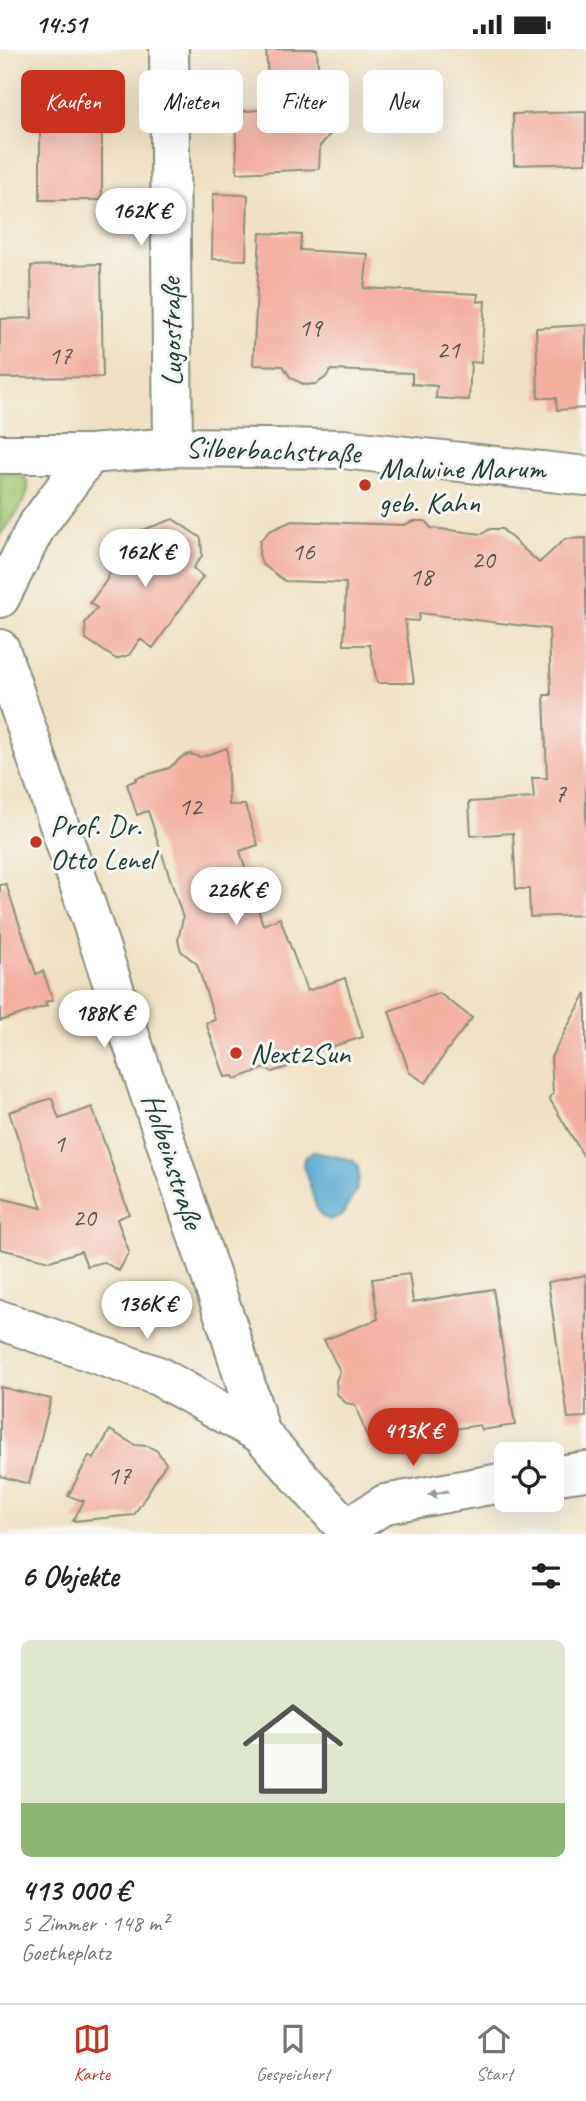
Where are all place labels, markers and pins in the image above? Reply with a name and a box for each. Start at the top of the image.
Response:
pin: 162K € [84,189,198,248]
place label: Malwine Marum geb. Kahn [379,449,547,521]
marker: Malwine Marum geb. Kahn [357,477,373,493]
pin: 162K € [88,529,202,589]
place label: Prof. Dr. Otto Lenel [50,806,159,878]
marker: Prof. Dr. Otto Lenel [28,834,44,850]
pin: 226K € [179,867,293,927]
pin: 188K € [47,991,161,1050]
place label: Next2Sun [250,1034,352,1072]
marker: Next2Sun [228,1045,244,1061]
pin: 136K € [90,1281,204,1341]
pin: 413K € [356,1409,470,1468]

